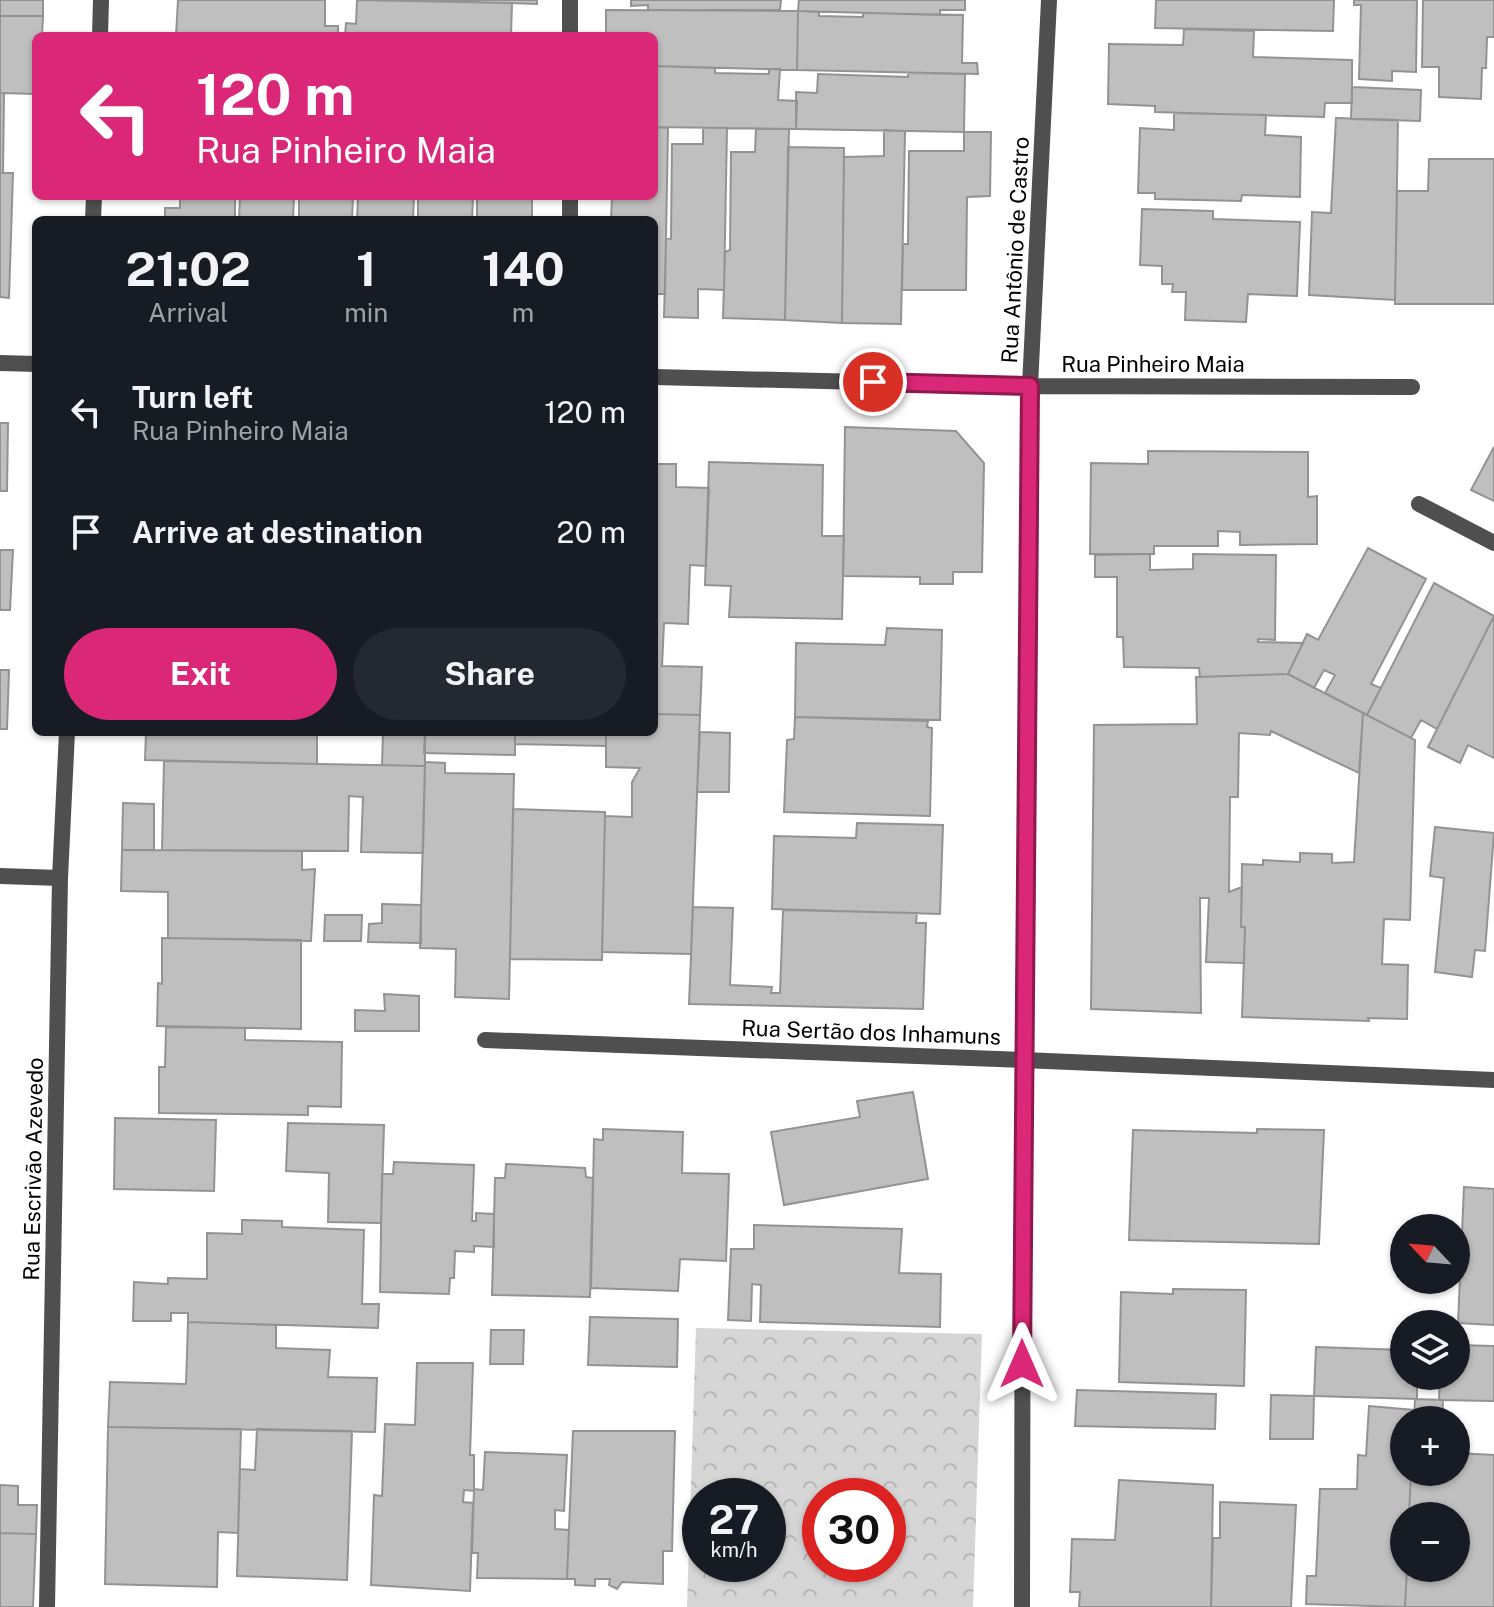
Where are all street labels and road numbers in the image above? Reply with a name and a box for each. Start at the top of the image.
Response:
street label: Rua Antônio de Castro [996,136,1034,364]
street label: Rua Pinheiro Maia [1061,351,1245,377]
street label: Rua Sertão dos Inhamuns [741,1014,1001,1050]
street label: Rua Escrivão Azevedo [18,1057,48,1281]

